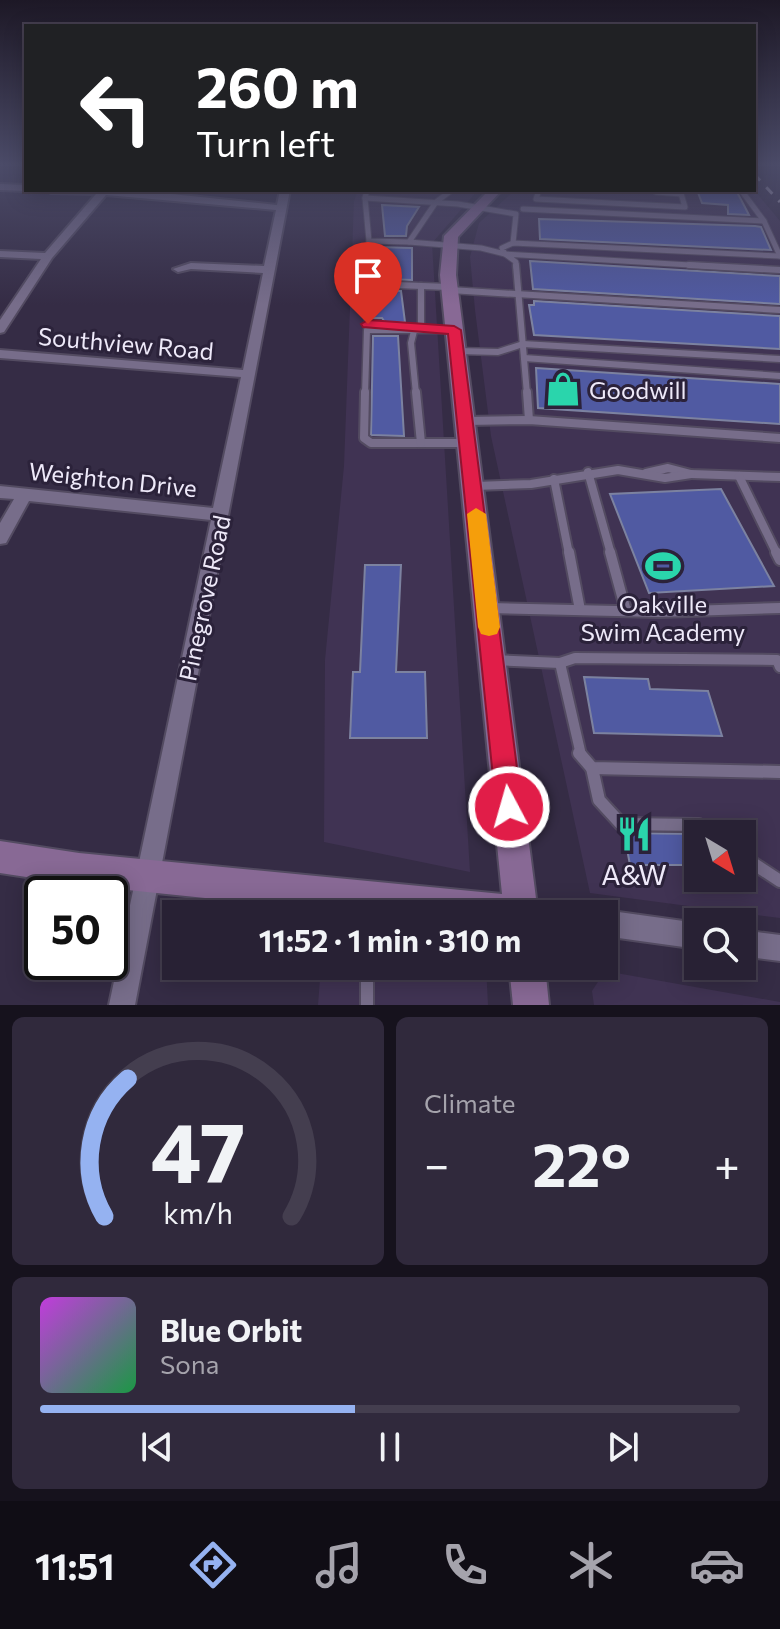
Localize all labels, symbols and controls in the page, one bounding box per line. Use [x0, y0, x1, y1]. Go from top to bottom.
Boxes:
text: 260 m [196, 51, 359, 120]
icon: left [64, 56, 168, 160]
text: Turn left [196, 120, 335, 164]
pin [334, 242, 402, 324]
icon: arrive [346, 254, 390, 298]
street label: Southview Road [37, 321, 215, 365]
shop icon: Goodwill [544, 370, 582, 408]
place label: Goodwill [589, 375, 687, 404]
street label: Weighton Drive [28, 456, 198, 502]
street label: Pinegrove Road [172, 512, 236, 684]
sports icon: Oakville Swim Academy [644, 547, 682, 585]
place label: Oakville Swim Academy [581, 589, 745, 646]
position arrow [467, 765, 551, 849]
restaurant icon: A&W [615, 815, 653, 853]
north arrow [684, 820, 756, 892]
map controls [684, 820, 756, 980]
place label: A&W [601, 857, 667, 891]
speed limit sign: 50 [24, 876, 128, 980]
button: search [684, 908, 756, 980]
text: 11:52 · 1 min · 310 m [259, 921, 521, 958]
text: Climate [424, 1087, 516, 1118]
text: 47 [150, 1098, 246, 1200]
text: 22° [532, 1126, 631, 1199]
text: − [424, 1136, 449, 1190]
text: + [714, 1136, 740, 1190]
text: km/h [163, 1195, 233, 1230]
text: Blue Orbit [160, 1311, 302, 1348]
text: Sona [160, 1348, 219, 1379]
icon: previous [135, 1425, 179, 1469]
icon: pause [368, 1425, 412, 1469]
icon: next [601, 1425, 645, 1469]
icon: directions [185, 1537, 241, 1593]
icon: music [311, 1537, 367, 1593]
icon: phone [437, 1537, 493, 1593]
icon: climate [563, 1537, 619, 1593]
icon: car [689, 1537, 745, 1593]
text: 11:51 [35, 1543, 114, 1587]

